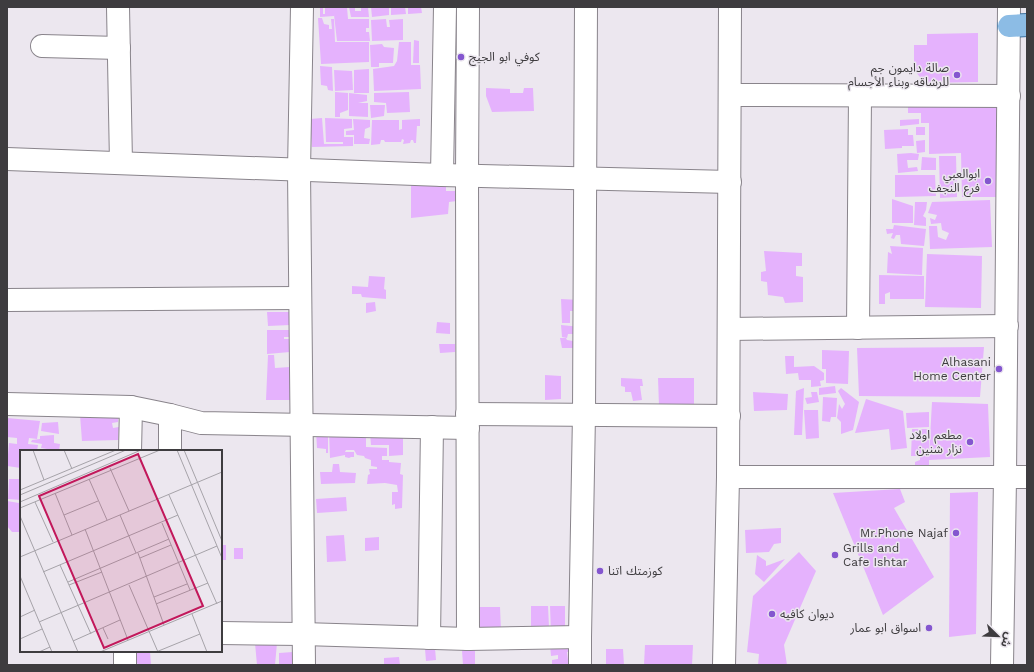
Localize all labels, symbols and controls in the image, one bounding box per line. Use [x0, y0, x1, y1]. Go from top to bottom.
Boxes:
place label: كوفي ابو الجيج [469, 50, 541, 67]
marker: كوفي ابو الجيج [456, 52, 466, 62]
place label: صالة دايمون جم للرشاقه وبناء الأجسام [848, 61, 949, 91]
marker: صالة دايمون جم للرشاقه وبناء الأجسام [952, 70, 962, 80]
place label: ابوالعبي فرع النجف [929, 167, 980, 197]
marker: ابوالعبي فرع النجف [983, 176, 993, 186]
place label: Alhasani Home Center [913, 355, 991, 383]
marker: Alhasani Home Center [994, 364, 1004, 374]
place label: مطعم اولاد نزار شنين [909, 428, 962, 456]
marker: مطعم اولاد نزار شنين [965, 437, 975, 447]
inset map [20, 450, 222, 652]
place label: Mr.Phone Najaf [860, 526, 948, 540]
marker: Mr.Phone Najaf [951, 528, 961, 538]
place label: Grills and Cafe Ishtar [843, 541, 907, 569]
marker: Grills and Cafe Ishtar [830, 550, 840, 560]
place label: كوزمتك اتنا [608, 564, 664, 578]
marker: كوزمتك اتنا [595, 566, 605, 576]
place label: ديوان كافيه [780, 607, 835, 621]
marker: ديوان كافيه [767, 609, 777, 619]
north arrow [978, 616, 1018, 656]
place label: اسواق ابو عمار [849, 621, 921, 635]
marker: اسواق ابو عمار [924, 623, 934, 633]
text: ش [998, 630, 1016, 649]

